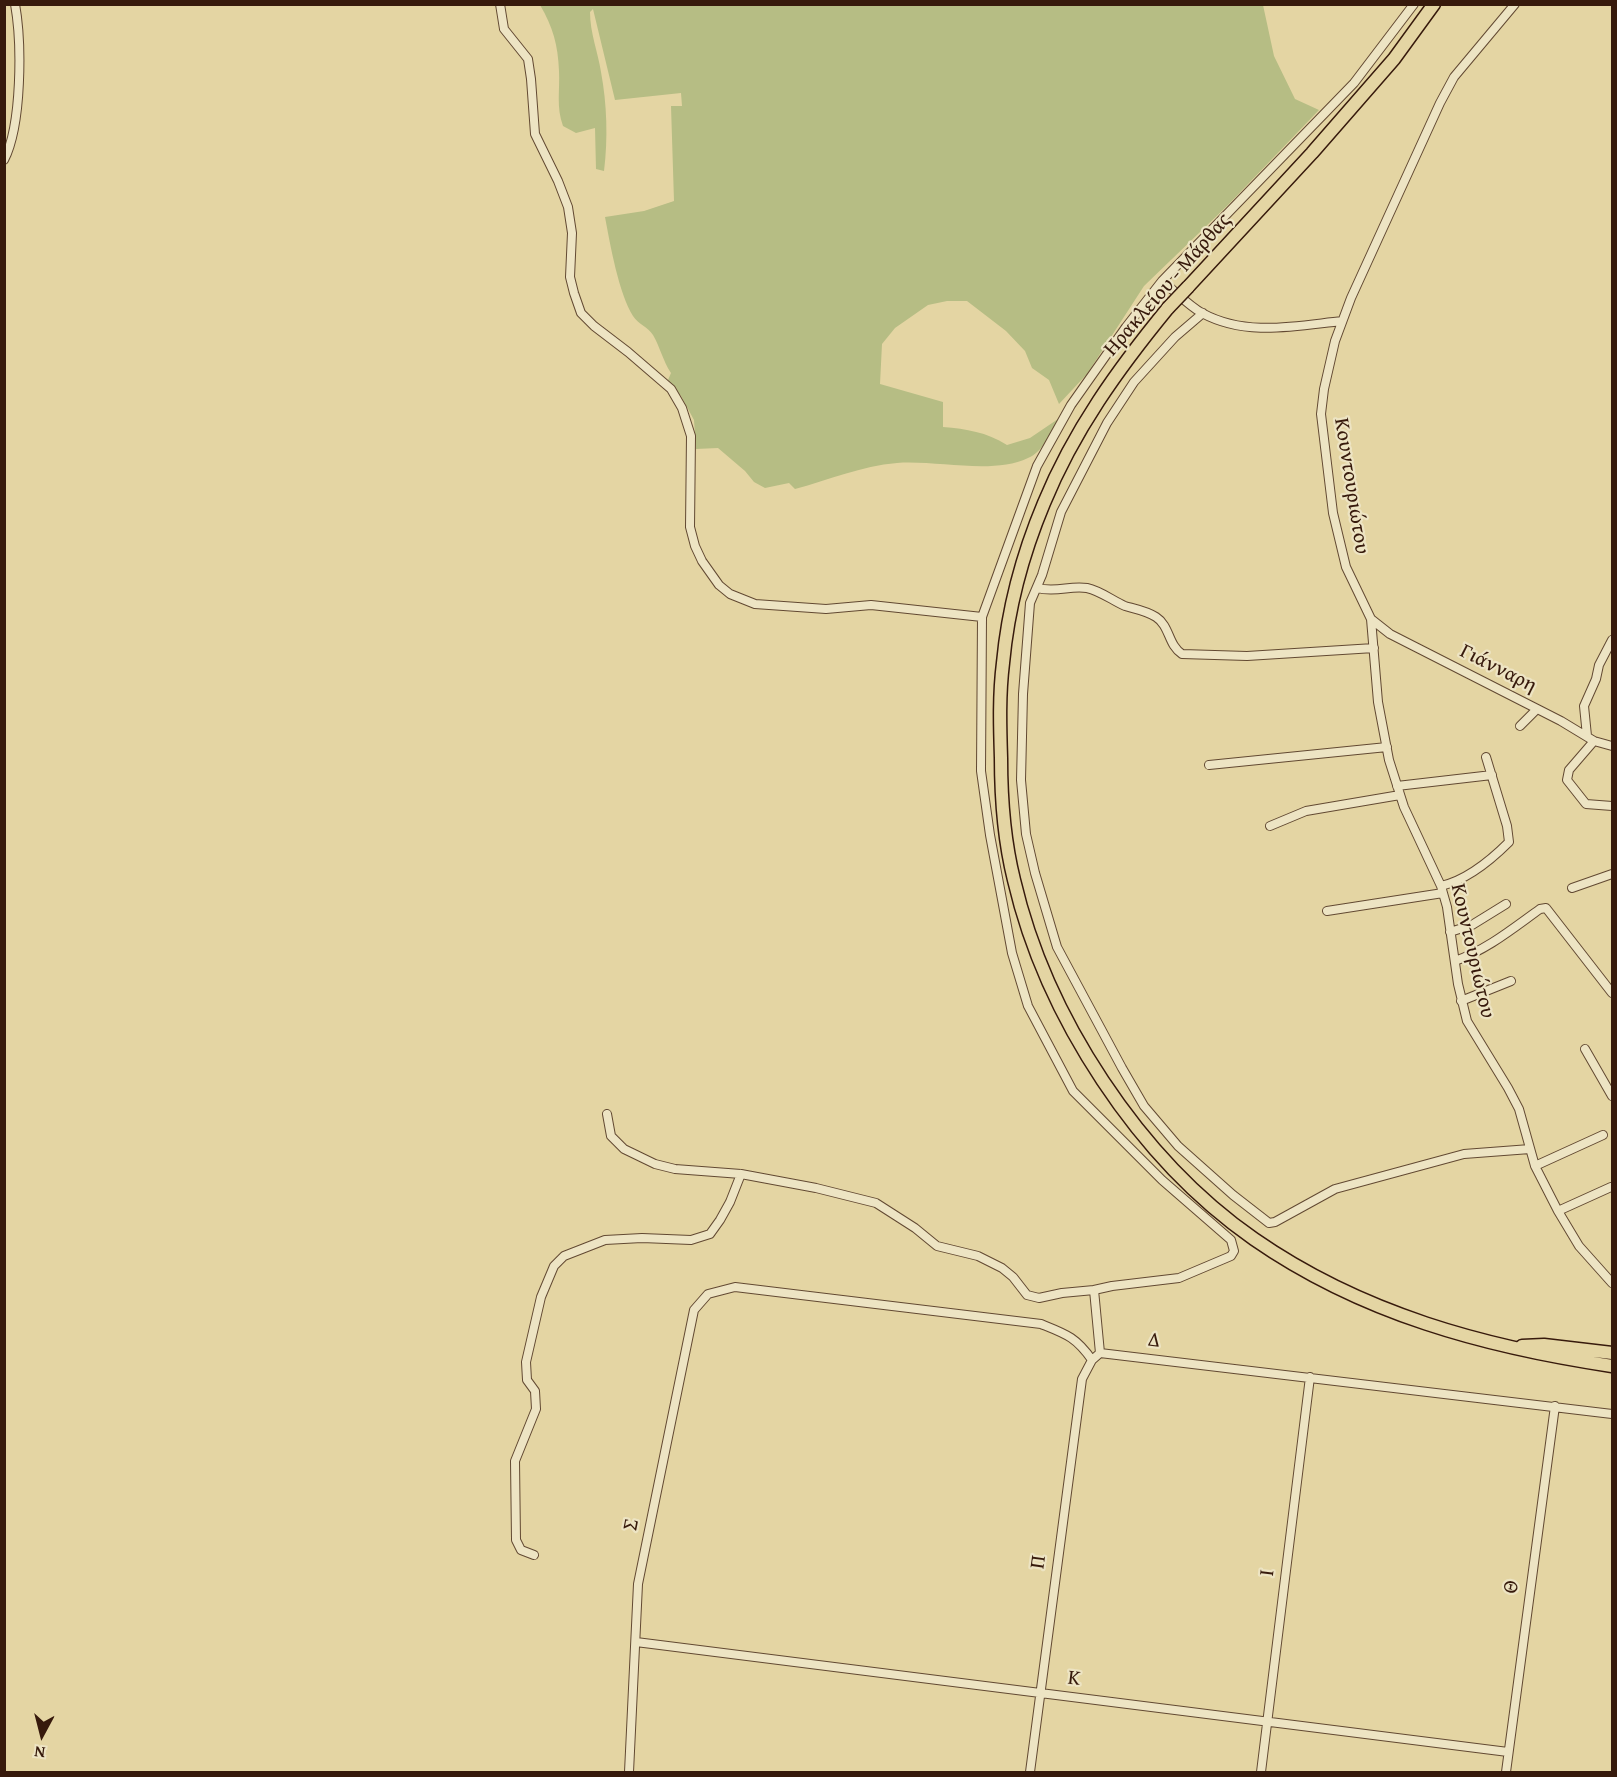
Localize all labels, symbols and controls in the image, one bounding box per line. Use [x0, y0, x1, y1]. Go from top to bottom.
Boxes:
street label: Ηρακλείου - Μάρθας [1099, 208, 1237, 362]
street label: Κουντουριώτου [1328, 416, 1374, 556]
street label: Γιάνναρη [1455, 639, 1541, 699]
street label: Κουντουριώτου [1444, 881, 1500, 1021]
street label: Δ [1146, 1328, 1162, 1354]
street label: Σ [619, 1517, 645, 1533]
street label: Π [1026, 1554, 1052, 1570]
street label: Ι [1255, 1568, 1281, 1578]
street label: Θ [1499, 1579, 1525, 1595]
street label: Κ [1066, 1666, 1082, 1692]
north arrow [12, 1705, 72, 1765]
text: N [33, 1740, 47, 1765]

